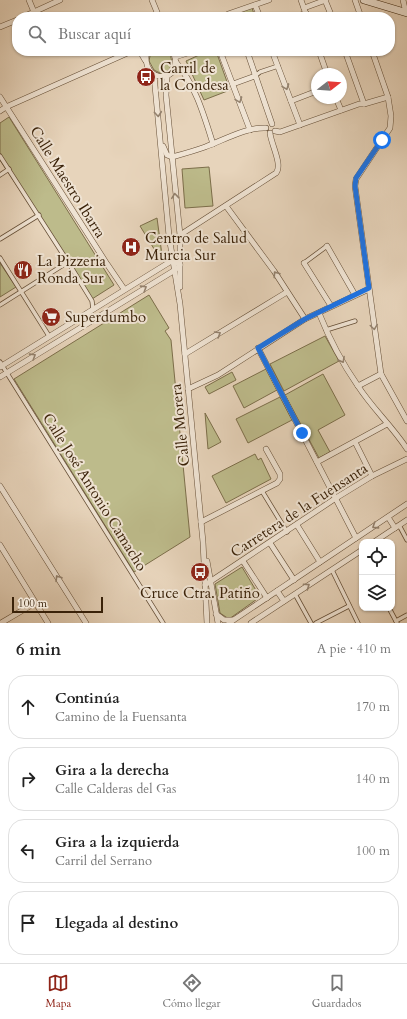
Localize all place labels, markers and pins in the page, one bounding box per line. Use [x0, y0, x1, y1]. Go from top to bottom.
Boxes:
place label: Carril de la Condesa [160, 58, 229, 95]
bus stop icon: Carril de la Condesa [135, 66, 157, 88]
place label: Centro de Salud Murcia Sur [145, 228, 247, 265]
hospital icon: Centro de Salud Murcia Sur [120, 236, 142, 258]
place label: La Pizzeria Ronda Sur [37, 251, 107, 288]
restaurant icon: La Pizzeria Ronda Sur [12, 259, 34, 281]
supermarket icon: Superdumbo [40, 306, 62, 328]
place label: Superdumbo [65, 307, 146, 327]
bus stop icon: Cruce Ctra. Patiño [189, 561, 211, 583]
place label: Cruce Ctra. Patiño [140, 583, 260, 603]

